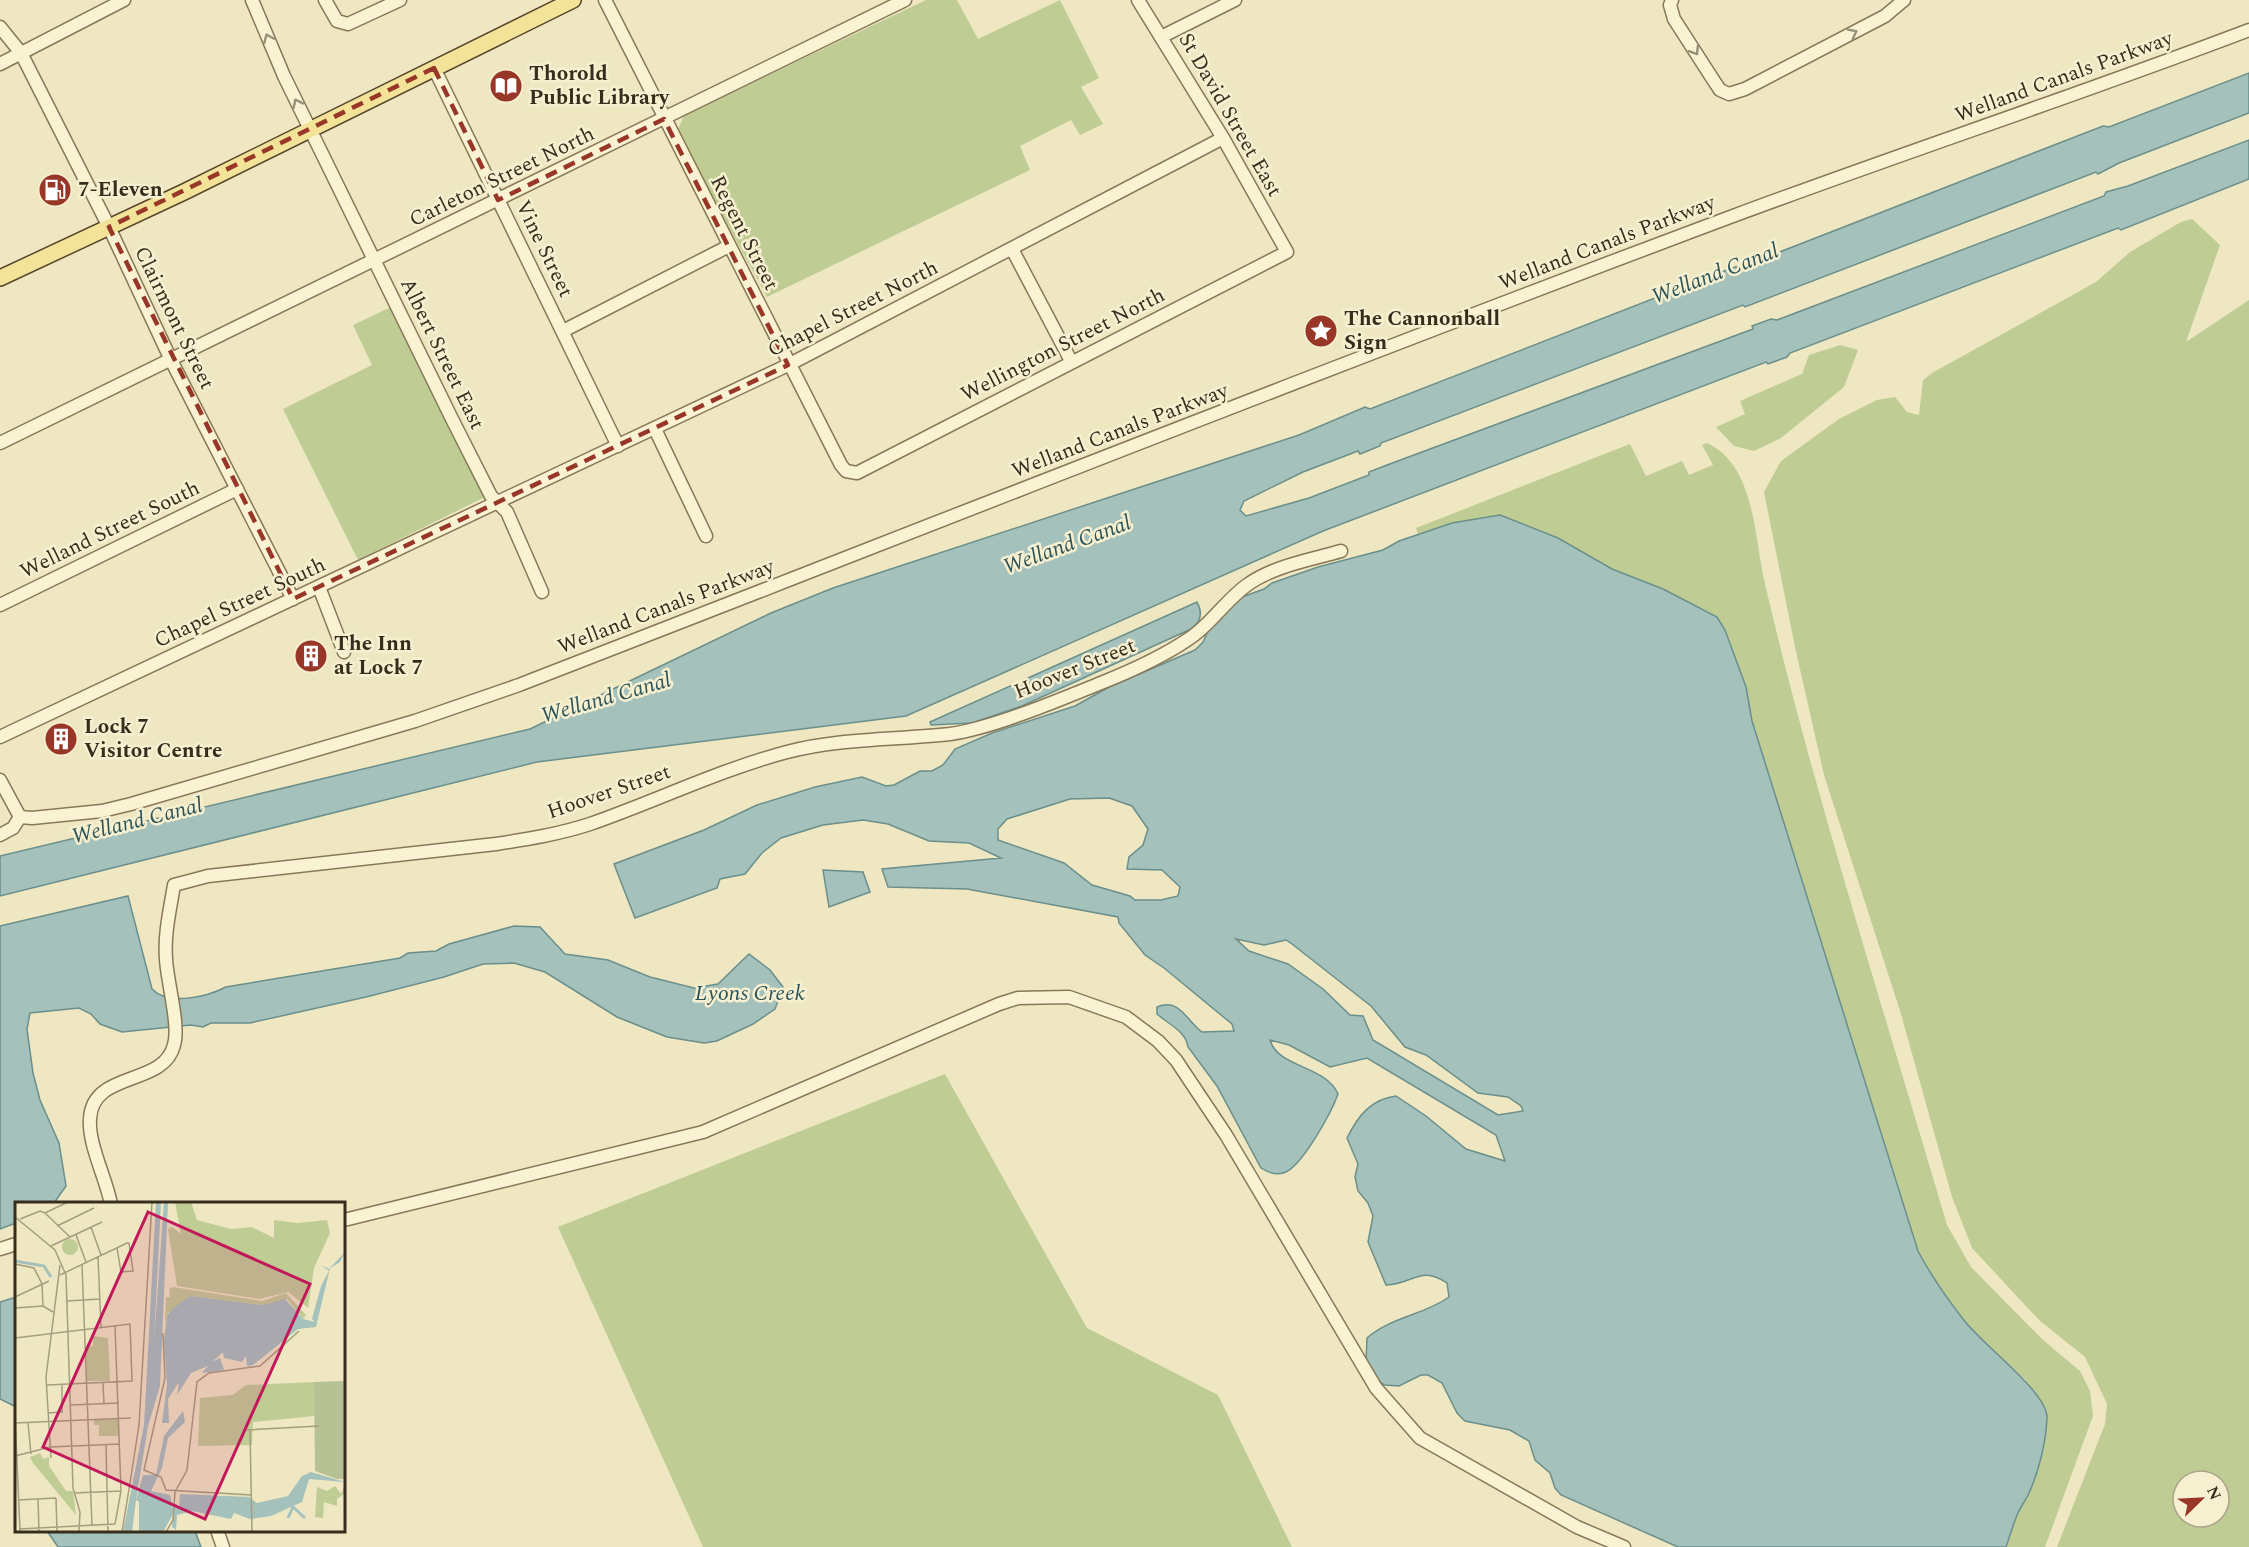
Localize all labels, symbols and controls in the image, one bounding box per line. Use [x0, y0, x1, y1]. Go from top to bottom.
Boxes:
street label: Welland Canals Parkway [1951, 22, 2178, 131]
street label: St David Street East [1170, 27, 1290, 203]
one-way arrow [1847, 29, 1858, 40]
one-way arrow [263, 33, 275, 44]
one-way arrow [1687, 45, 1699, 55]
place label: Thorold Public Library [529, 58, 670, 114]
library icon: Thorold Public Library [488, 68, 524, 104]
one-way arrow [293, 99, 305, 110]
street label: Carleton Street North [404, 118, 600, 236]
street label: Regent Street [701, 170, 787, 296]
fuel station icon: 7-Eleven [37, 172, 73, 208]
place label: 7-Eleven [78, 174, 163, 206]
street label: Welland Canals Parkway [1495, 190, 1719, 296]
street label: Vine Street [507, 195, 581, 303]
water label: Welland Canal [1648, 238, 1782, 310]
street label: Clairmont Street [125, 241, 223, 395]
street label: Chapel Street North [762, 252, 944, 366]
street label: Albert Street East [391, 273, 493, 435]
street label: Wellington Street North [955, 280, 1171, 410]
place label: The Cannonball Sign [1344, 303, 1500, 359]
place icon: The Cannonball Sign [1303, 313, 1339, 349]
street label: Welland Canals Parkway [1007, 375, 1234, 487]
street label: Welland Street South [15, 472, 205, 588]
water label: Welland Canal [998, 506, 1136, 583]
street label: Chapel Street South [149, 549, 331, 657]
street label: Welland Canals Parkway [553, 551, 780, 663]
place label: The Inn at Lock 7 [334, 628, 423, 684]
street label: Hoover Street [1009, 630, 1141, 708]
building icon: The Inn at Lock 7 [293, 638, 329, 674]
water label: Welland Canal [537, 664, 675, 732]
place label: Lock 7 Visitor Centre [84, 711, 222, 767]
building icon: Lock 7 Visitor Centre [43, 721, 79, 757]
street label: Hoover Street [543, 756, 675, 828]
water label: Welland Canal [68, 789, 206, 853]
water label: Lyons Creek [695, 977, 805, 1010]
inset map [15, 1202, 345, 1532]
north arrow [2171, 1469, 2231, 1529]
text: N [2200, 1482, 2227, 1504]

